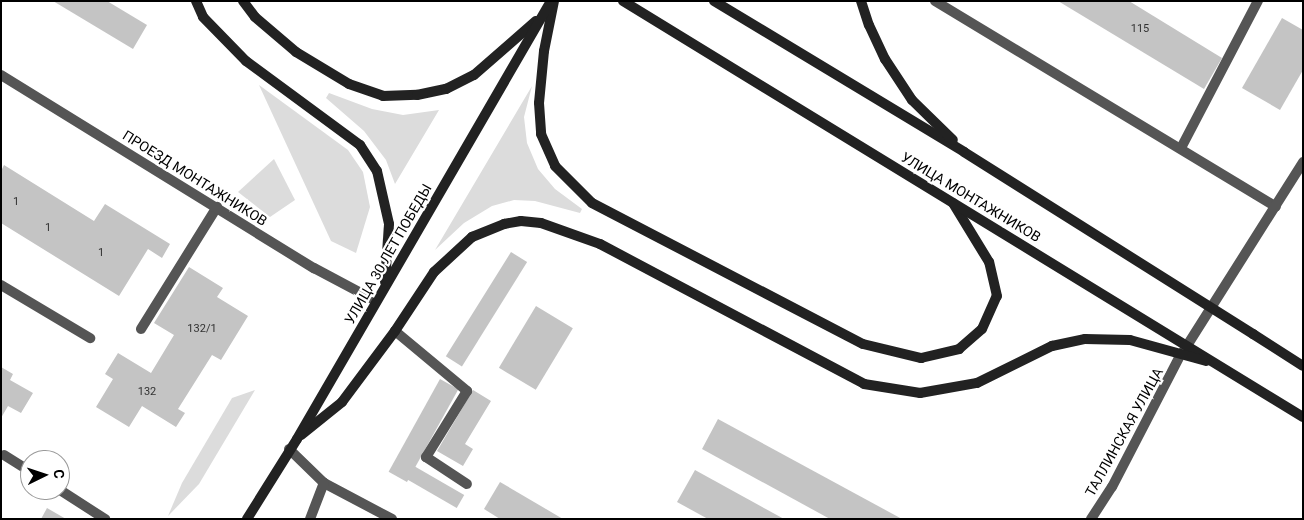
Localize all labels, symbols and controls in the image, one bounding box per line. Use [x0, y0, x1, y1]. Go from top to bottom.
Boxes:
house number: 115 [1131, 22, 1149, 36]
street label: ПРОЕЗД МОНТАЖНИКОВ [120, 127, 270, 229]
street label: УЛИЦА МОНТАЖНИКОВ [898, 149, 1044, 245]
street label: УЛИЦА 30 ЛЕТ ПОБЕДЫ [341, 181, 435, 327]
house number: 1 [13, 195, 19, 209]
house number: 1 [45, 221, 51, 235]
house number: 1 [98, 246, 104, 260]
house number: 132/1 [187, 322, 217, 336]
street label: ТАЛЛИНСКАЯ УЛИЦА [1082, 365, 1166, 499]
house number: 132 [138, 385, 156, 399]
north arrow [20, 450, 70, 500]
text: С [51, 469, 67, 479]

